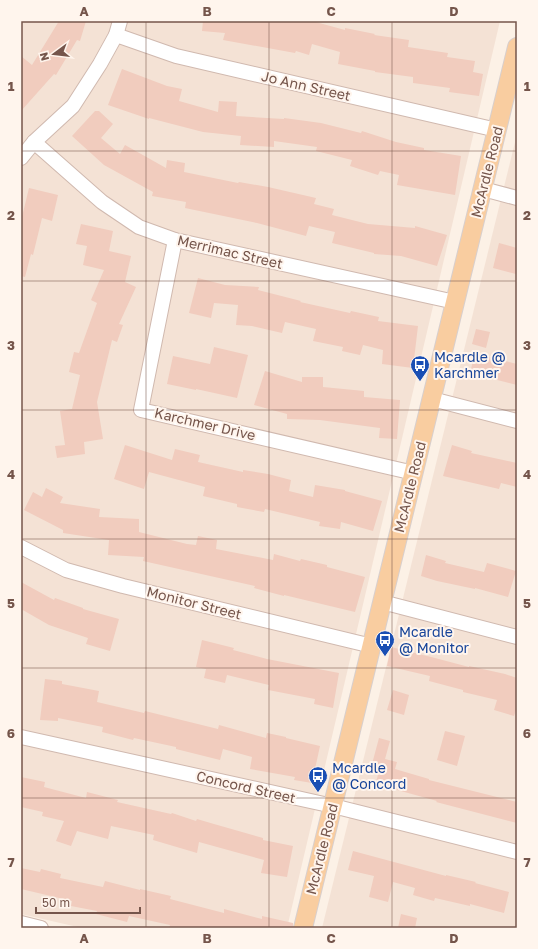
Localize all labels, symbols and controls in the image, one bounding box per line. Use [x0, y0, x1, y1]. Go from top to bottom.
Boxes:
text: A [79, 3, 89, 19]
text: B [202, 3, 212, 19]
text: C [326, 3, 336, 19]
text: D [449, 3, 459, 19]
north arrow [34, 34, 74, 74]
text: N [36, 51, 51, 62]
street label: Jo Ann Street [260, 67, 352, 104]
text: 1 [8, 78, 15, 94]
text: 1 [524, 78, 531, 94]
street label: McArdle Road [467, 125, 506, 219]
text: 2 [7, 207, 15, 223]
text: 2 [523, 207, 531, 223]
street label: Merrimac Street [176, 231, 284, 272]
text: 3 [7, 337, 15, 353]
text: 3 [523, 337, 531, 353]
place label: Mcardle @ Karchmer [434, 348, 506, 381]
bus stop icon: Mcardle @ Karchmer [409, 354, 431, 382]
street label: Karchmer Drive [153, 404, 257, 443]
street label: McArdle Road [390, 440, 429, 534]
text: 4 [7, 466, 15, 482]
text: 4 [523, 466, 531, 482]
street label: Monitor Street [145, 583, 243, 623]
text: 5 [7, 595, 15, 611]
text: 5 [523, 595, 531, 611]
place label: Mcardle @ Monitor [399, 623, 470, 656]
bus stop icon: Mcardle @ Monitor [374, 629, 396, 657]
text: 6 [7, 725, 15, 741]
text: 6 [523, 725, 531, 741]
place label: Mcardle @ Concord [332, 759, 406, 792]
bus stop icon: Mcardle @ Concord [307, 765, 329, 793]
street label: Concord Street [195, 767, 297, 806]
street label: McArdle Road [302, 802, 341, 896]
text: 7 [7, 854, 15, 870]
text: 7 [523, 854, 531, 870]
scale bar [36, 889, 140, 915]
text: 50 m [42, 895, 70, 910]
text: A [79, 930, 89, 946]
text: B [202, 930, 212, 946]
text: C [326, 930, 336, 946]
text: D [449, 930, 459, 946]

